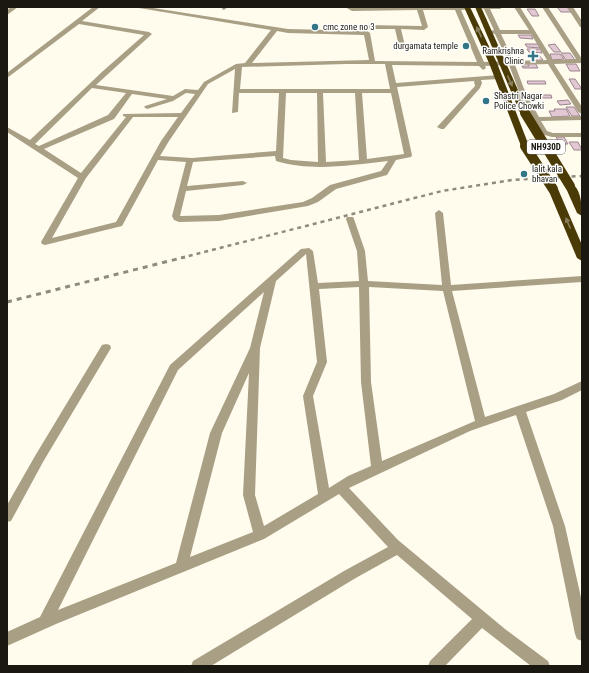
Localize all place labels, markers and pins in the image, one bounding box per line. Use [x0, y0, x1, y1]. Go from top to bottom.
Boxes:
marker: cmc zone no 3 [310, 22, 320, 32]
place label: cmc zone no 3 [323, 22, 375, 32]
place label: durgamata temple [393, 41, 458, 51]
marker: durgamata temple [461, 41, 471, 51]
place label: Ramkrishna Clinic [482, 46, 524, 66]
marker: Ramkrishna Clinic [527, 50, 539, 62]
place label: Shastri Nagar Police Chowki [494, 91, 544, 111]
marker: Shastri Nagar Police Chowki [481, 96, 491, 106]
place label: lalit kala bhavan [532, 164, 562, 184]
marker: lalit kala bhavan [519, 169, 529, 179]

